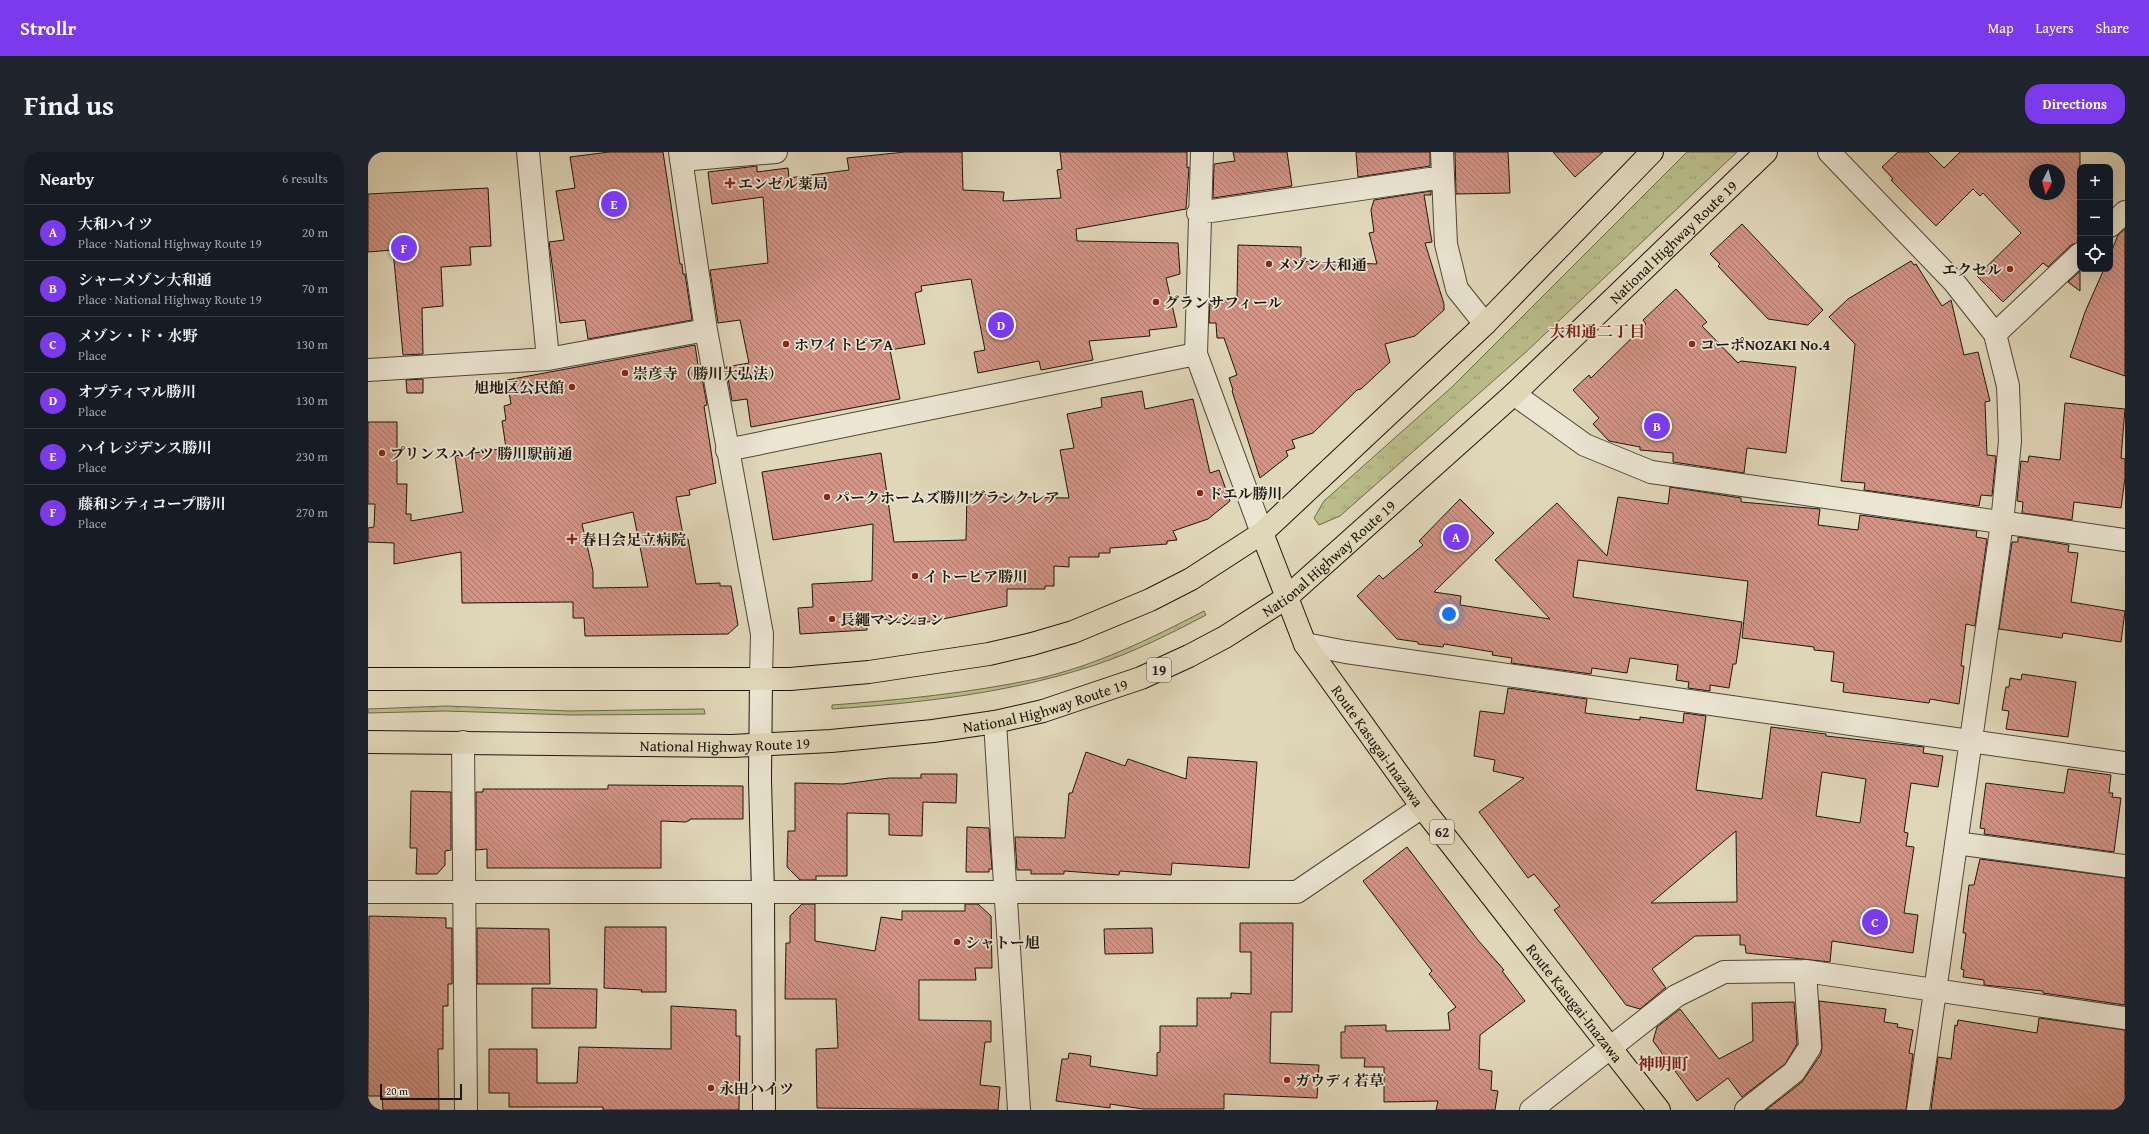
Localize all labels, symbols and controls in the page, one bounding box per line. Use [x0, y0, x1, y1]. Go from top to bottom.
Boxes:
text: Strollr [20, 14, 76, 42]
text: Map [1988, 18, 2014, 38]
text: Layers [2036, 18, 2074, 38]
text: Share [2096, 18, 2129, 38]
text: Find us [24, 84, 114, 125]
button: Directions [2025, 84, 2125, 124]
north arrow [2029, 164, 2065, 200]
map controls [2077, 164, 2113, 272]
button: + [2077, 164, 2113, 200]
text: Nearby [40, 166, 94, 191]
text: 6 results [282, 169, 328, 188]
place label: エンゼル薬局 [738, 173, 828, 194]
street label: National Highway Route 19 [1604, 175, 1741, 308]
marker: エンゼル薬局 [725, 178, 735, 188]
pin: E [601, 189, 627, 219]
button: − [2077, 200, 2113, 236]
text: 大和ハイツ [78, 213, 153, 234]
text: A [49, 223, 57, 242]
text: 20 m [302, 223, 328, 242]
pin: F [391, 233, 417, 263]
text: Place · National Highway Route 19 [78, 234, 262, 253]
button: locate [2077, 236, 2113, 272]
place label: メゾン大和通 [1277, 254, 1367, 275]
marker: メゾン大和通 [1264, 259, 1274, 269]
place label: エクセル [1942, 259, 2002, 280]
marker: エクセル [2005, 264, 2015, 274]
text: シャーメゾン大和通 [78, 269, 212, 290]
text: B [49, 279, 57, 298]
text: 70 m [302, 279, 328, 298]
text: Place · National Highway Route 19 [78, 290, 262, 309]
place label: グランサフィール [1164, 292, 1283, 313]
marker: グランサフィール [1151, 297, 1161, 307]
pin: D [988, 310, 1014, 340]
district label: 大和通二丁目 [1549, 319, 1645, 343]
text: メゾン・ド・水野 [78, 325, 198, 346]
place label: ホワイトピアA [794, 334, 894, 355]
place label: コーポNOZAKI No.4 [1700, 334, 1830, 355]
text: C [49, 335, 57, 354]
text: 130 m [296, 335, 328, 354]
marker: ホワイトピアA [781, 339, 791, 349]
marker: コーポNOZAKI No.4 [1687, 339, 1697, 349]
text: Place [78, 346, 107, 365]
place label: 崇彦寺（勝川大弘法） [633, 363, 783, 384]
marker: 崇彦寺（勝川大弘法） [620, 368, 630, 378]
place label: 旭地区公民館 [474, 377, 564, 398]
text: オプティマル勝川 [78, 381, 196, 402]
marker: 旭地区公民館 [567, 382, 577, 392]
text: D [49, 391, 57, 410]
text: 130 m [296, 391, 328, 410]
text: Place [78, 402, 107, 421]
pin: B [1644, 411, 1670, 441]
text: ハイレジデンス勝川 [78, 437, 212, 458]
place label: プリンスハイツ 勝川駅前通 [390, 443, 572, 464]
text: E [50, 447, 56, 466]
text: 230 m [296, 447, 328, 466]
marker: プリンスハイツ 勝川駅前通 [377, 448, 387, 458]
text: Place [78, 458, 107, 477]
place label: ドエル勝川 [1208, 483, 1282, 504]
place label: パークホームズ勝川グランクレア [835, 487, 1060, 508]
marker: ドエル勝川 [1195, 488, 1205, 498]
marker: パークホームズ勝川グランクレア [822, 492, 832, 502]
text: 藤和シティコープ勝川 [78, 493, 226, 514]
street label: National Highway Route 19 [1258, 495, 1400, 621]
text: F [50, 503, 56, 522]
text: 270 m [296, 503, 328, 522]
text: Place [78, 514, 107, 533]
pin: A [1443, 522, 1469, 552]
place label: 春日会足立病院 [581, 529, 686, 550]
marker: 春日会足立病院 [566, 533, 578, 545]
place label: イトーピア勝川 [923, 566, 1028, 587]
marker: イトーピア勝川 [910, 571, 920, 581]
your location [1439, 604, 1459, 624]
place label: 長繩マンション [840, 609, 944, 630]
marker: 長繩マンション [827, 614, 837, 624]
road number: 19 [1147, 658, 1171, 682]
street label: National Highway Route 19 [961, 673, 1130, 737]
street label: Route Kasugai-Inazawa [1327, 680, 1429, 811]
street label: National Highway Route 19 [640, 732, 810, 757]
road number: 62 [1430, 820, 1454, 844]
pin: C [1862, 907, 1888, 937]
place label: シャトー旭 [965, 932, 1040, 953]
marker: シャトー旭 [952, 937, 962, 947]
street label: Route Kasugai-Inazawa [1522, 939, 1628, 1066]
district label: 神明町 [1638, 1051, 1689, 1076]
place label: ガウディ若草 [1295, 1070, 1384, 1091]
marker: ガウディ若草 [1282, 1075, 1292, 1085]
place label: 永田ハイツ [719, 1078, 794, 1099]
scale bar [380, 1082, 462, 1101]
text: 20 m [386, 1083, 408, 1099]
marker: 永田ハイツ [706, 1083, 716, 1093]

